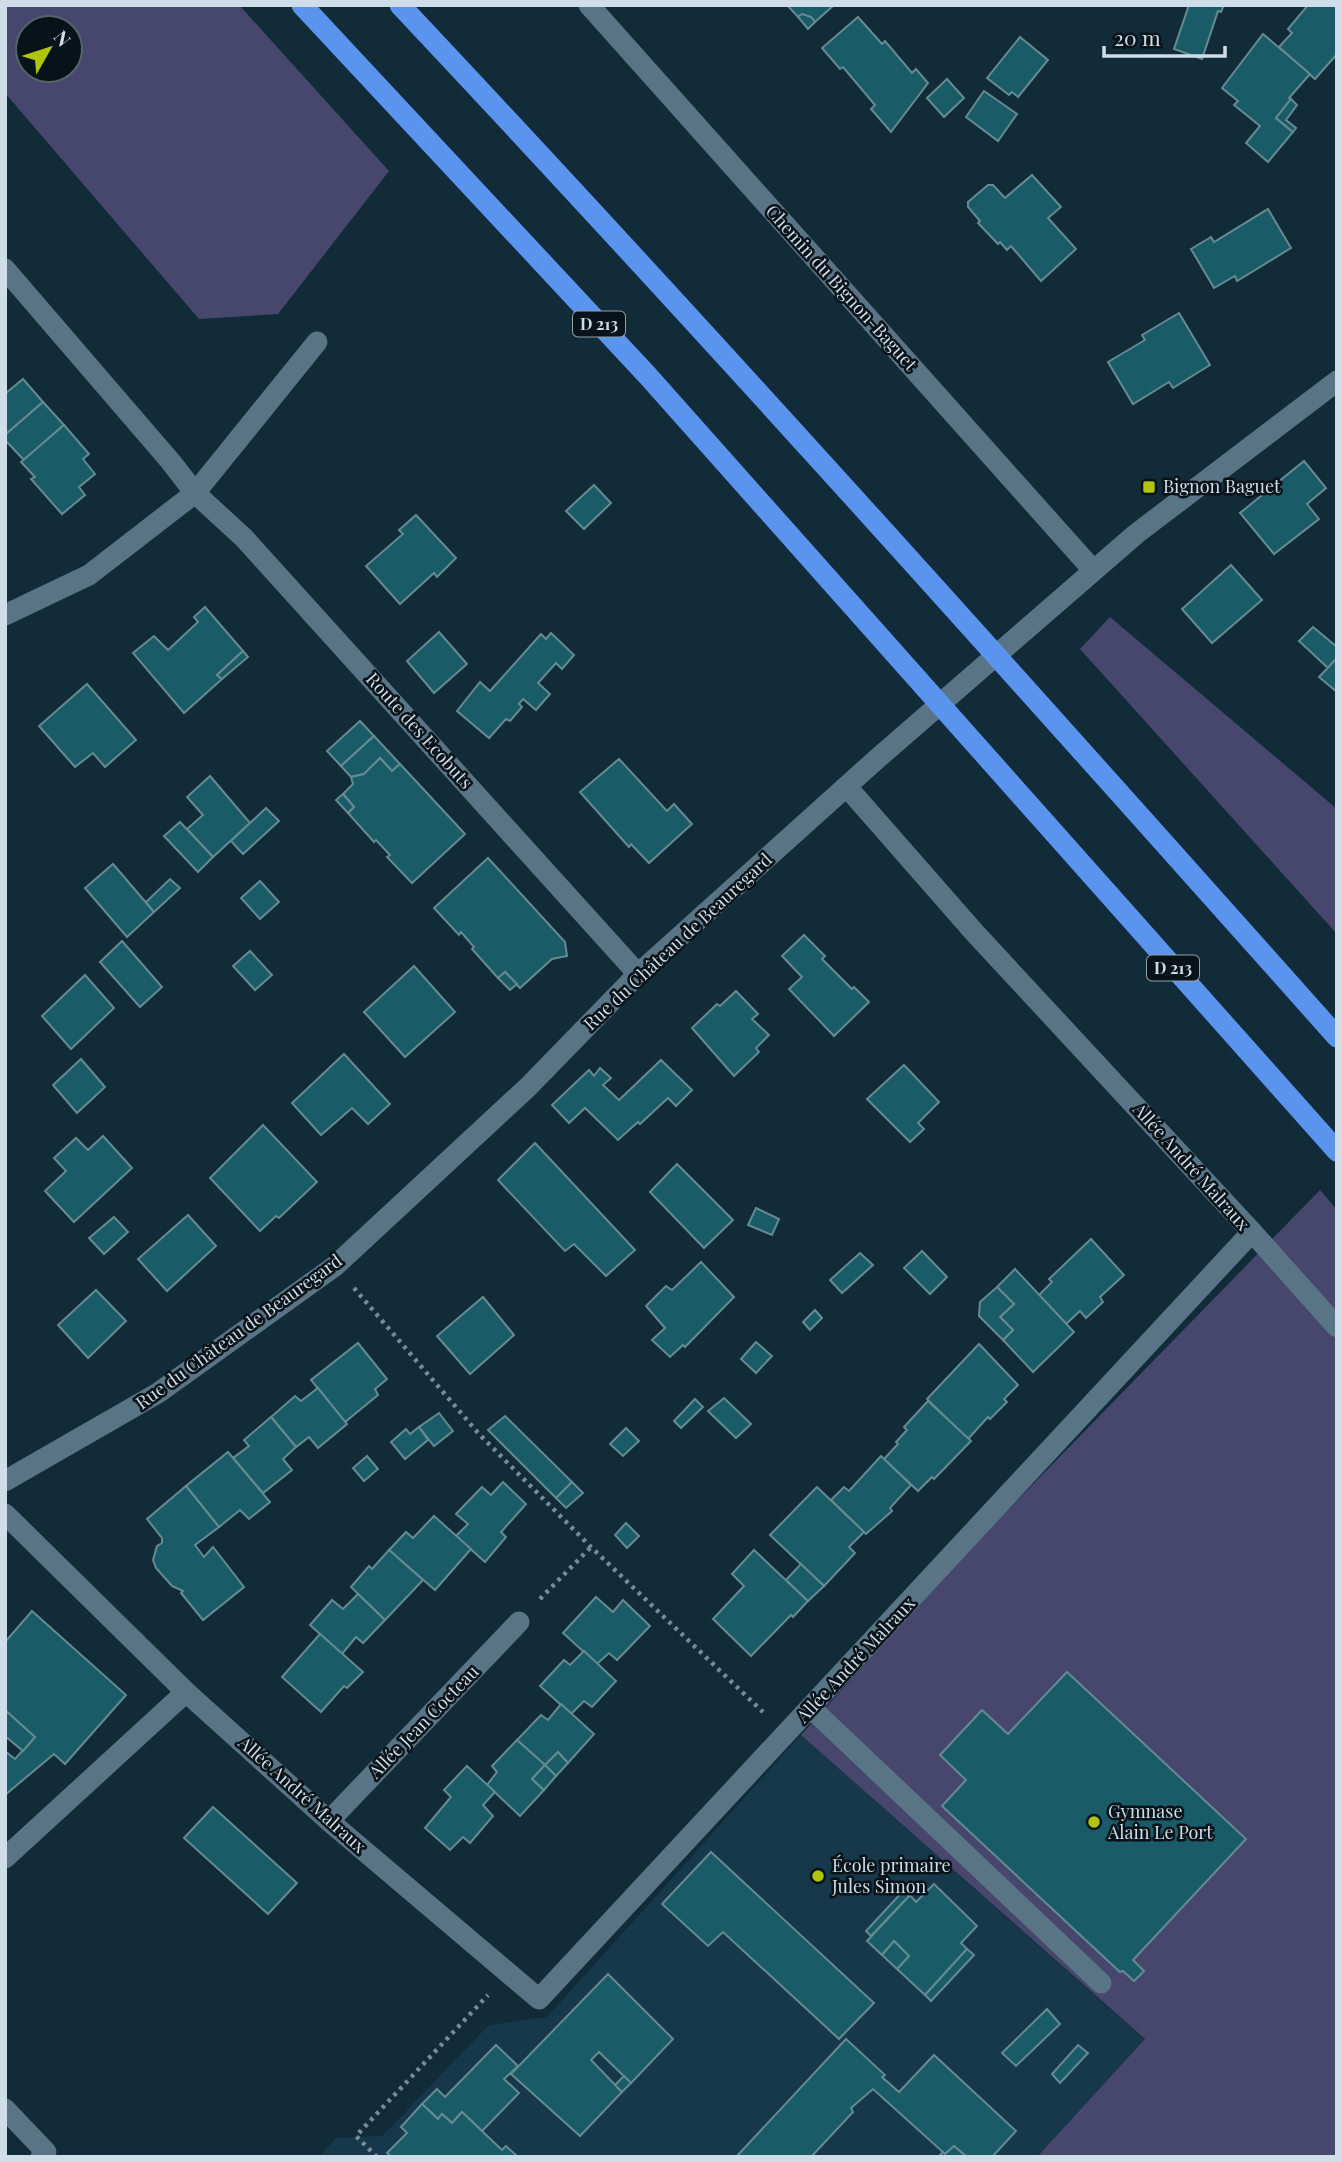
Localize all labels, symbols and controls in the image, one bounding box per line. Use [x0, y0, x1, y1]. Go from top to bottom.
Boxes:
north arrow [14, 14, 84, 84]
scale bar [1104, 14, 1225, 58]
text: 20 m [1114, 23, 1161, 51]
text: N [49, 24, 78, 51]
street label: Chemin du Bignon-Baguet [761, 199, 923, 376]
road number: D 213 [573, 312, 625, 336]
place label: Bignon Baguet [1163, 474, 1281, 498]
marker: Bignon Baguet [1141, 479, 1157, 495]
street label: Route des Ecobuts [361, 667, 478, 794]
street label: Rue du Château de Beauregard [578, 847, 777, 1035]
road number: D 213 [1147, 956, 1199, 980]
street label: Allée André Malraux [1127, 1097, 1256, 1236]
street label: Rue du Château de Beauregard [130, 1248, 347, 1414]
street label: Allée André Malraux [790, 1591, 920, 1728]
street label: Allée Jean Cocteau [362, 1659, 484, 1784]
street label: Allée André Malraux [233, 1730, 372, 1858]
place label: Gymnase Alain Le Port [1107, 1799, 1213, 1844]
marker: Gymnase Alain Le Port [1086, 1814, 1102, 1830]
place label: École primaire Jules Simon [831, 1853, 951, 1898]
marker: École primaire Jules Simon [810, 1868, 826, 1884]

